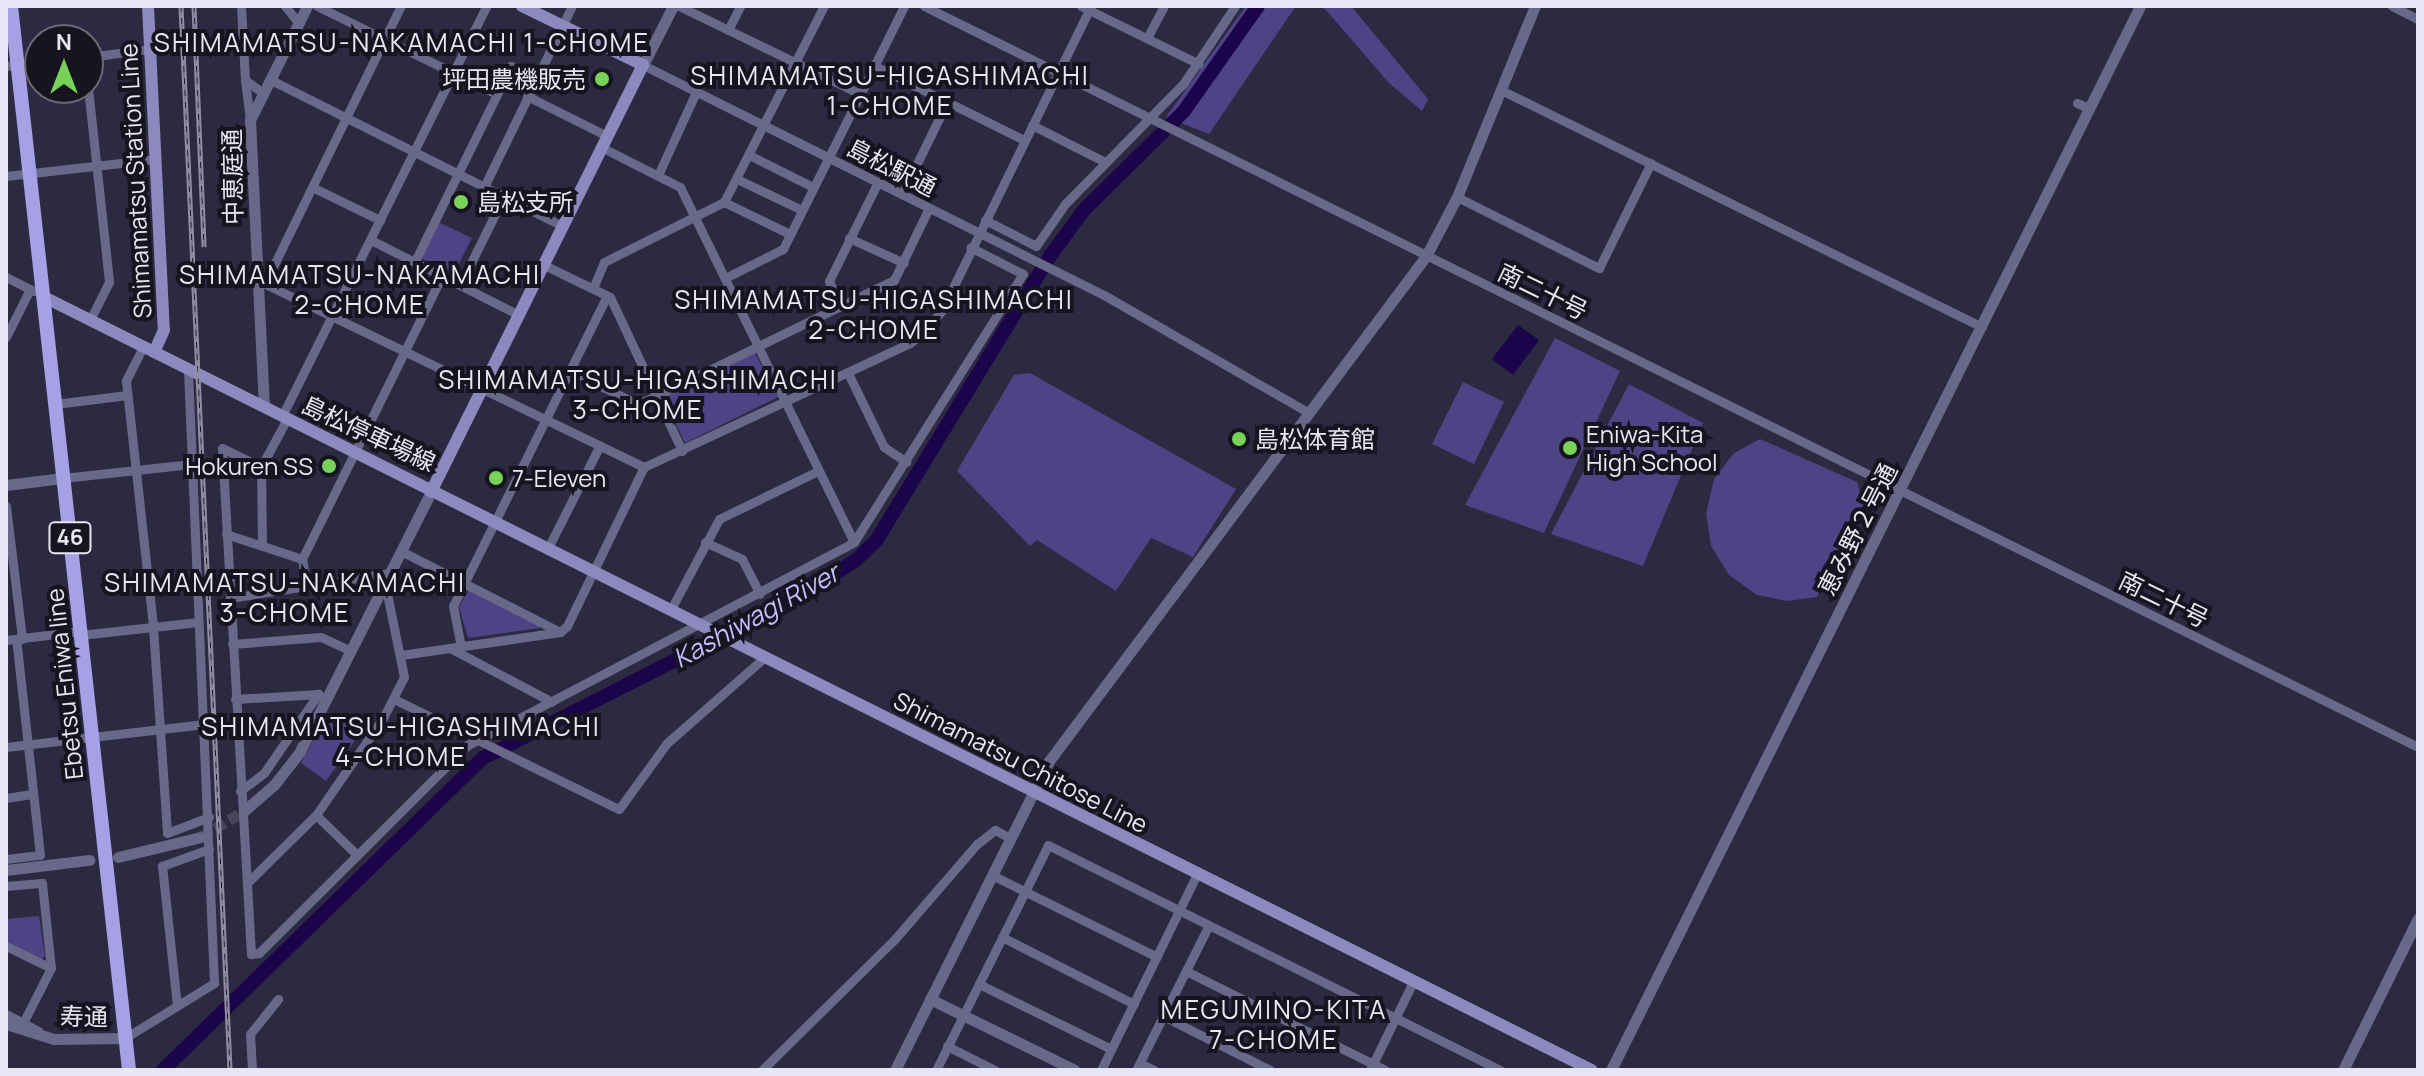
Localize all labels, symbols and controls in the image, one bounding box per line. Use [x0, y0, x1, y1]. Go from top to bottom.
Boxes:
north arrow [24, 24, 104, 104]
text: N [56, 27, 72, 57]
district label: SHIMAMATSU-NAKAMACHI 1-CHOME [154, 27, 650, 59]
street label: Shimamatsu Station Line [113, 43, 157, 319]
district label: SHIMAMATSU-HIGASHIMACHI 1-CHOME [690, 60, 1090, 122]
place label: 坪田農機販売 [442, 65, 586, 93]
marker: 坪田農機販売 [593, 70, 611, 88]
street label: 中恵庭通 [217, 129, 247, 225]
street label: 島松駅通 [843, 132, 941, 202]
place label: 島松支所 [477, 188, 573, 216]
marker: 島松支所 [452, 193, 470, 211]
street label: 南二十号 [1494, 257, 1592, 325]
district label: SHIMAMATSU-NAKAMACHI 2-CHOME [179, 259, 541, 320]
district label: SHIMAMATSU-HIGASHIMACHI 2-CHOME [674, 284, 1074, 346]
district label: SHIMAMATSU-HIGASHIMACHI 3-CHOME [438, 364, 838, 426]
street label: 島松停車場線 [298, 390, 440, 476]
place label: Eniwa-Kita High School [1586, 420, 1718, 476]
place label: 島松体育館 [1255, 425, 1375, 453]
marker: 島松体育館 [1230, 430, 1248, 448]
marker: Eniwa-Kita High School [1561, 439, 1579, 457]
place label: Hokuren SS [185, 452, 313, 480]
marker: Hokuren SS [320, 457, 338, 475]
street label: 恵み野２号通 [1811, 458, 1903, 600]
place label: 7-Eleven [512, 464, 606, 492]
marker: 7-Eleven [487, 469, 505, 487]
road number: 46 [48, 520, 92, 556]
water label: Kashiwagi River [668, 558, 844, 674]
street label: 南二十号 [2115, 565, 2213, 633]
district label: SHIMAMATSU-NAKAMACHI 3-CHOME [104, 567, 466, 628]
street label: Ebetsu Eniwa line [40, 587, 88, 781]
street label: Shimamatsu Chitose Line [889, 685, 1153, 839]
district label: SHIMAMATSU-HIGASHIMACHI 4-CHOME [201, 711, 601, 772]
district label: MEGUMINO-KITA 7-CHOME [1161, 994, 1387, 1056]
street label: 寿通 [60, 1001, 108, 1031]

